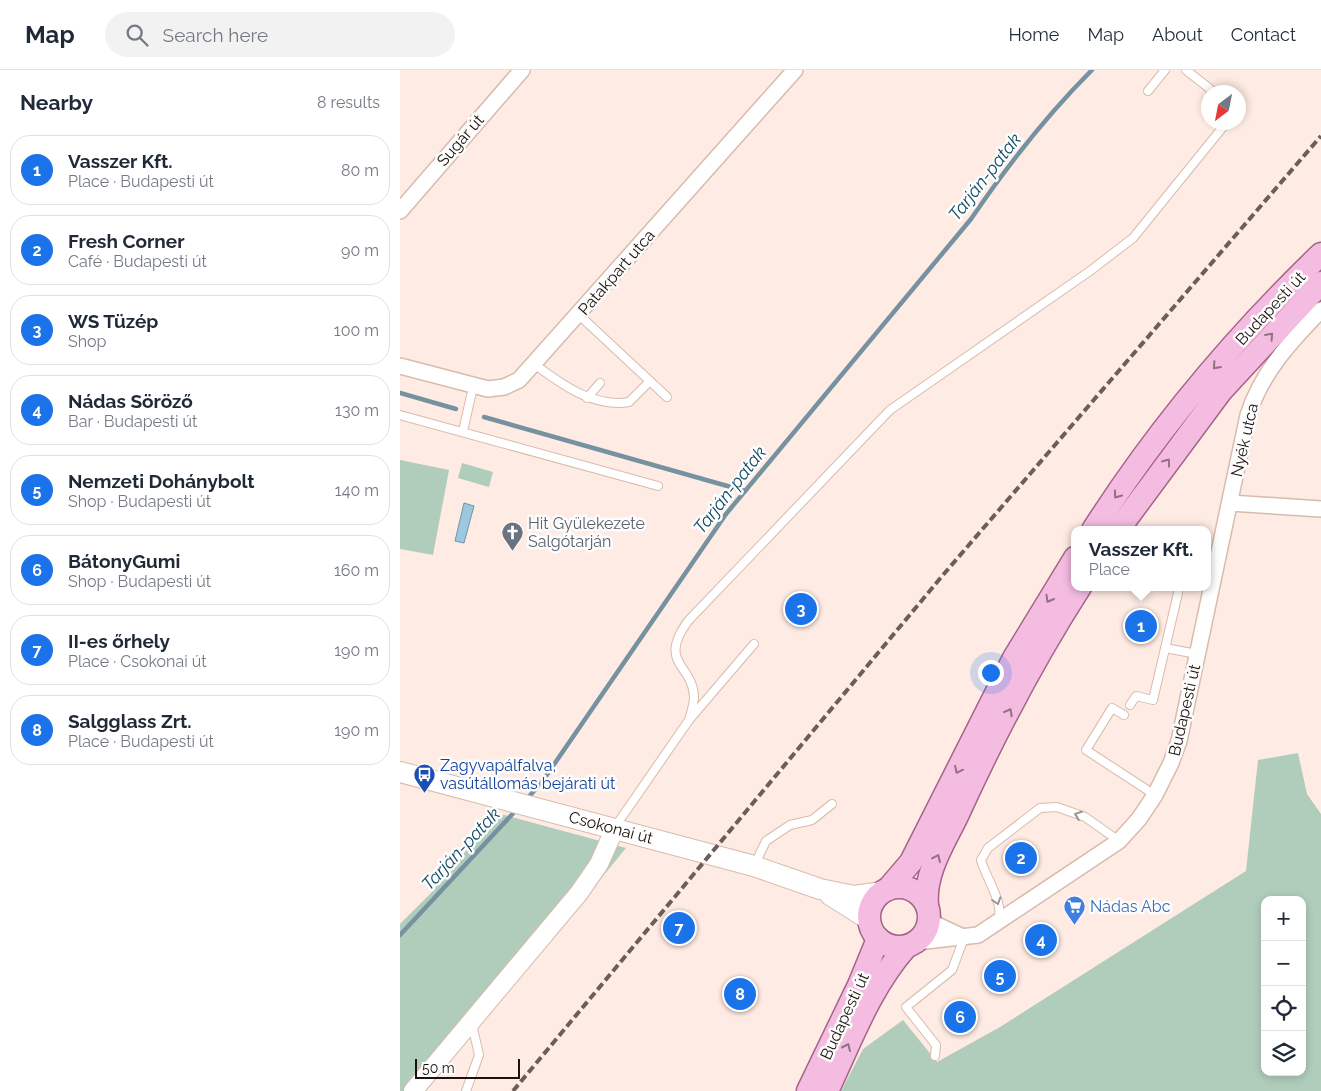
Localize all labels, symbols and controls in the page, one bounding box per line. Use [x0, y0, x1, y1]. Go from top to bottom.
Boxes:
search box [105, 12, 455, 57]
text: Map [25, 20, 75, 49]
icon: search [123, 21, 151, 49]
text: Search here [163, 24, 268, 46]
text: Home [1008, 24, 1059, 45]
text: Map [1087, 24, 1124, 45]
text: About [1152, 24, 1203, 45]
text: Contact [1231, 24, 1296, 45]
north arrow [1201, 85, 1246, 130]
text: Nearby [20, 90, 93, 115]
text: 8 results [317, 93, 380, 112]
street label: Sugár út [433, 110, 488, 170]
water label: Tarján-patak [944, 129, 1025, 225]
text: Vasszer Kft. [68, 150, 173, 172]
text: 1 [33, 161, 41, 180]
text: 80 m [341, 161, 379, 180]
text: Place · Budapesti út [68, 172, 214, 191]
street label: Patakpart utca [574, 226, 659, 319]
text: Fresh Corner [68, 230, 185, 252]
text: 2 [32, 241, 42, 260]
text: 90 m [341, 241, 379, 260]
text: Café · Budapesti út [68, 252, 207, 271]
street label: Budapesti út [1231, 267, 1310, 349]
text: WS Tüzép [68, 310, 158, 332]
text: 3 [33, 321, 41, 340]
text: 100 m [334, 321, 379, 340]
text: Shop [68, 332, 106, 351]
one-way arrow [1264, 333, 1273, 342]
one-way arrow [1213, 361, 1222, 370]
text: Nádas Söröző [68, 390, 193, 412]
text: 4 [32, 401, 42, 420]
text: 130 m [335, 401, 379, 420]
street label: Nyék utca [1227, 401, 1262, 479]
text: Bar · Budapesti út [68, 412, 197, 431]
water label: Tarján-patak [689, 442, 770, 538]
one-way arrow [1161, 458, 1170, 468]
text: Nemzeti Dohánybolt [68, 470, 255, 492]
text: 5 [33, 481, 41, 500]
text: 140 m [335, 481, 379, 500]
one-way arrow [1114, 489, 1123, 499]
text: Shop · Budapesti út [68, 492, 211, 511]
place label: Hit Gyülekezete Salgótarján [528, 514, 645, 551]
church icon: Hit Gyülekezete Salgótarján [500, 520, 524, 551]
popup [1071, 526, 1211, 591]
text: Vasszer Kft. [1089, 538, 1193, 560]
text: BátonyGumi [68, 550, 180, 572]
text: Place [1089, 560, 1130, 579]
text: 6 [32, 561, 42, 580]
text: 160 m [334, 561, 379, 580]
text: Shop · Budapesti út [68, 572, 211, 591]
pin: 3 [785, 590, 817, 628]
one-way arrow [1045, 594, 1055, 603]
pin: 1 [1125, 607, 1157, 645]
text: II-es őrhely [68, 630, 170, 652]
text: 7 [33, 641, 41, 660]
text: 190 m [334, 641, 379, 660]
text: Place · Csokonai út [68, 652, 207, 671]
your location [978, 660, 1004, 686]
street label: Budapesti út [1165, 662, 1204, 758]
one-way arrow [1003, 708, 1013, 717]
text: Salgglass Zrt. [68, 710, 192, 732]
text: 8 [32, 721, 42, 740]
text: 190 m [334, 721, 379, 740]
text: Place · Budapesti út [68, 732, 214, 751]
place label: Zagyvapálfalva, vasútállomás bejárati út [440, 756, 616, 793]
bus stop icon: Zagyvapálfalva, vasútállomás bejárati út [412, 762, 436, 793]
one-way arrow [954, 765, 964, 774]
water label: Tarján-patak [417, 803, 504, 894]
street label: Csokonai út [567, 807, 656, 848]
one-way arrow [1074, 810, 1083, 821]
pin: 2 [1005, 839, 1037, 877]
one-way arrow [931, 854, 942, 863]
supermarket icon: Nádas Abc [1062, 894, 1086, 925]
one-way arrow [991, 896, 1001, 905]
map controls [1261, 896, 1306, 1076]
button: + [1261, 896, 1306, 941]
place label: Nádas Abc [1090, 897, 1171, 916]
pin: 7 [663, 909, 695, 947]
pin: 4 [1025, 921, 1057, 959]
button: − [1261, 941, 1306, 986]
pin: 5 [984, 957, 1016, 995]
street label: Budapesti út [816, 969, 873, 1063]
pin: 8 [724, 975, 756, 1013]
button: locate [1261, 986, 1306, 1031]
pin: 6 [944, 998, 976, 1036]
button: layers [1261, 1031, 1306, 1076]
one-way arrow [841, 1043, 852, 1052]
scale bar [415, 1056, 520, 1079]
text: 50 m [422, 1060, 455, 1076]

